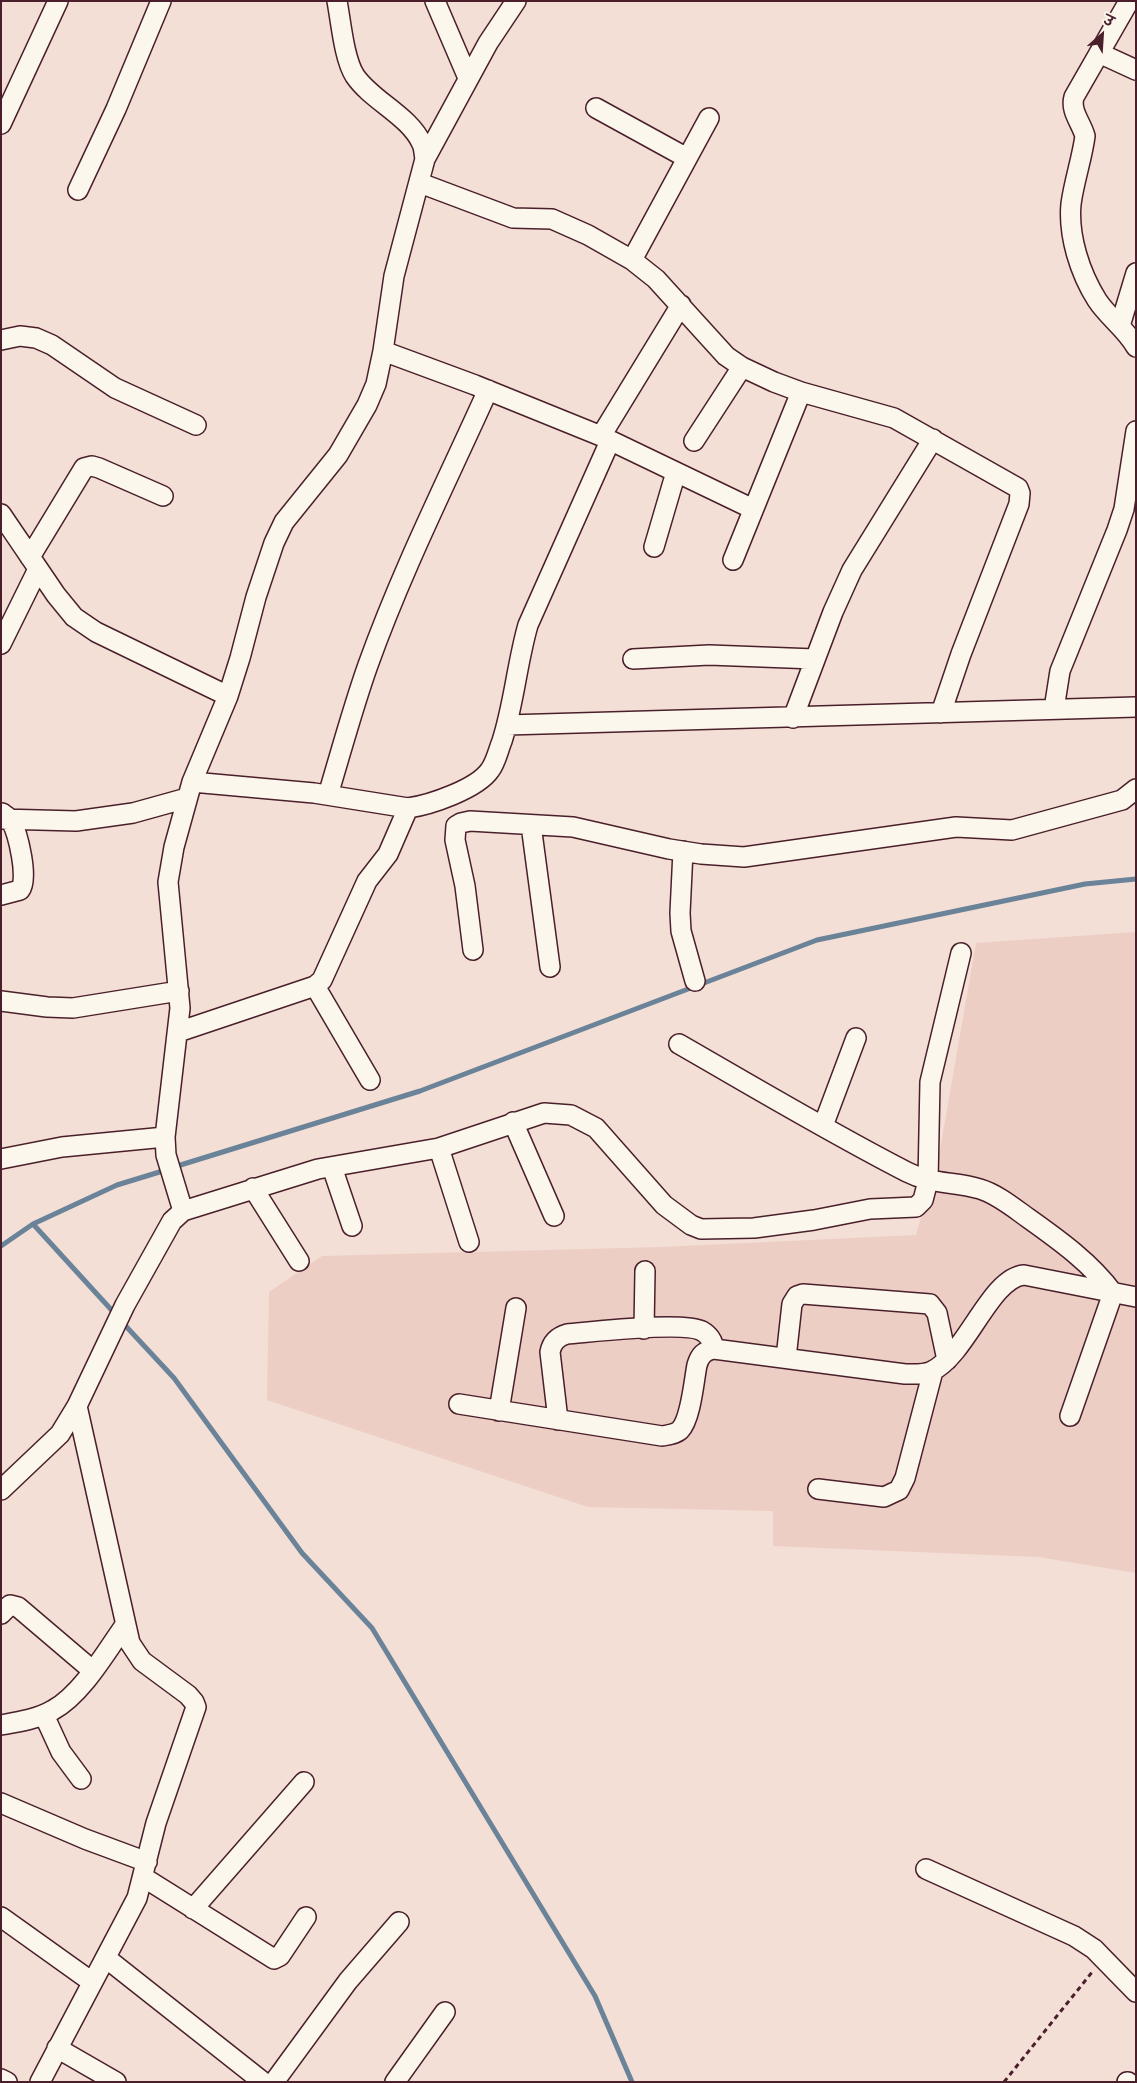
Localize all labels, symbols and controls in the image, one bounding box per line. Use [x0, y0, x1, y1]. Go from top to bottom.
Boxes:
north arrow [1077, 10, 1127, 60]
text: उ [1101, 11, 1117, 31]

